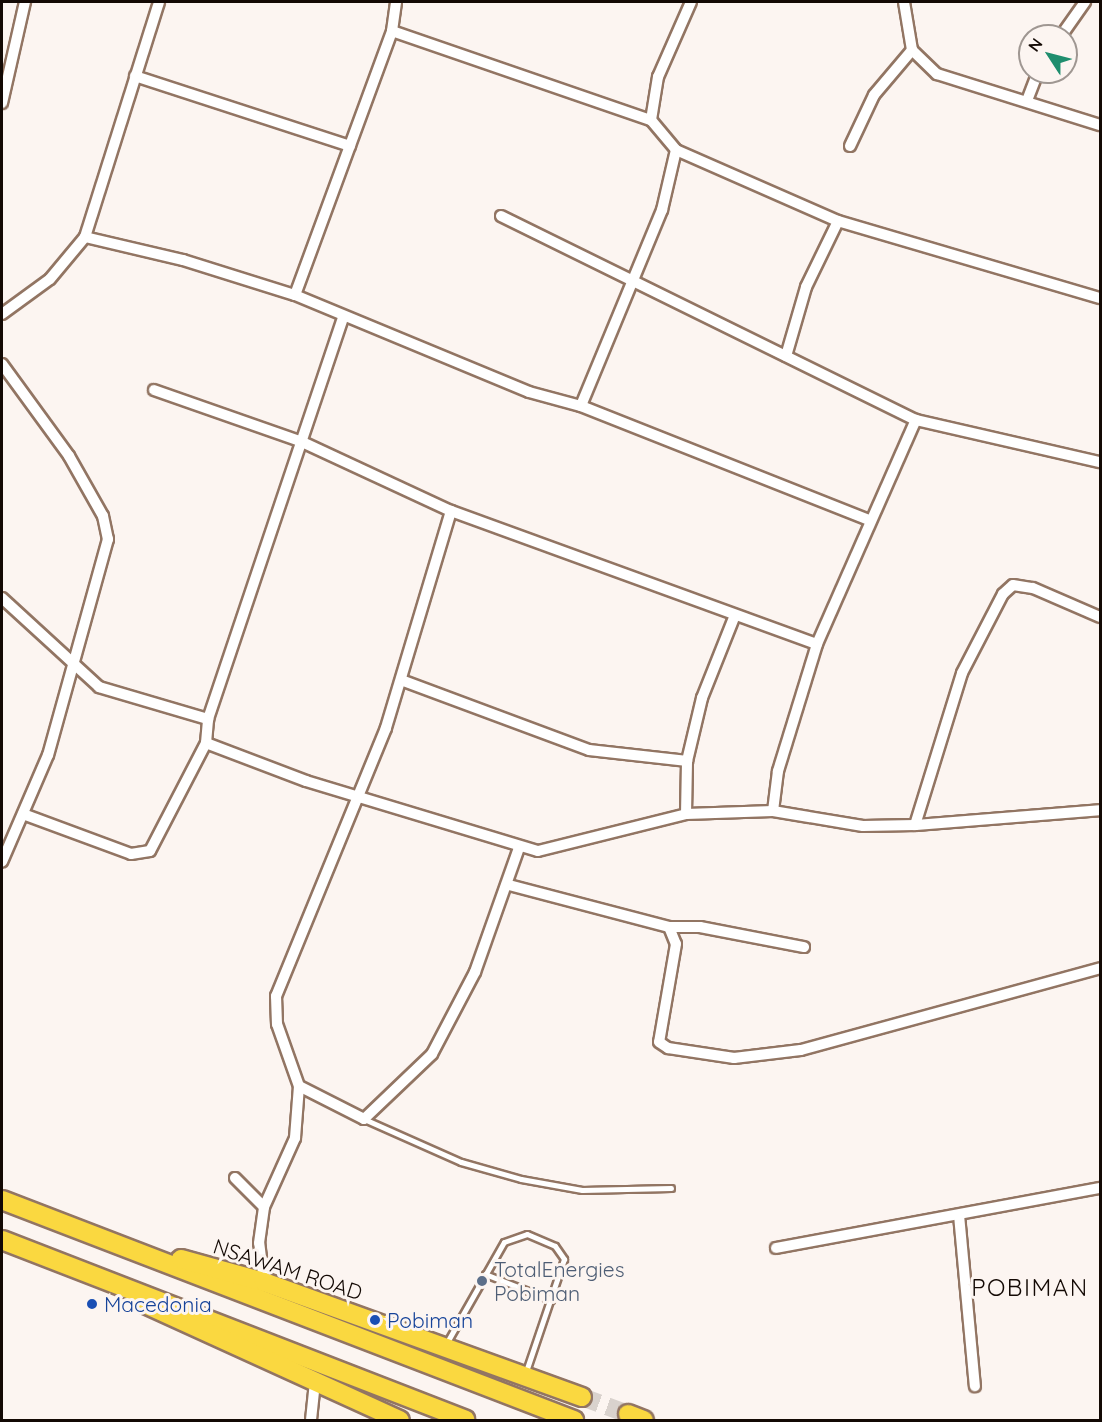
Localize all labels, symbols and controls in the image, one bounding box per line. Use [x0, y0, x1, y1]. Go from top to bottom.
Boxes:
north arrow [1018, 24, 1078, 84]
text: N [1024, 34, 1047, 55]
street label: NSAWAM ROAD [210, 1233, 366, 1305]
place label: TotalEnergies Pobiman [494, 1256, 625, 1306]
marker: TotalEnergies Pobiman [475, 1274, 489, 1288]
district label: POBIMAN [971, 1274, 1089, 1302]
place label: Macedonia [104, 1291, 212, 1317]
marker: Macedonia [85, 1297, 99, 1311]
place label: Pobiman [387, 1307, 473, 1333]
marker: Pobiman [368, 1313, 382, 1327]

